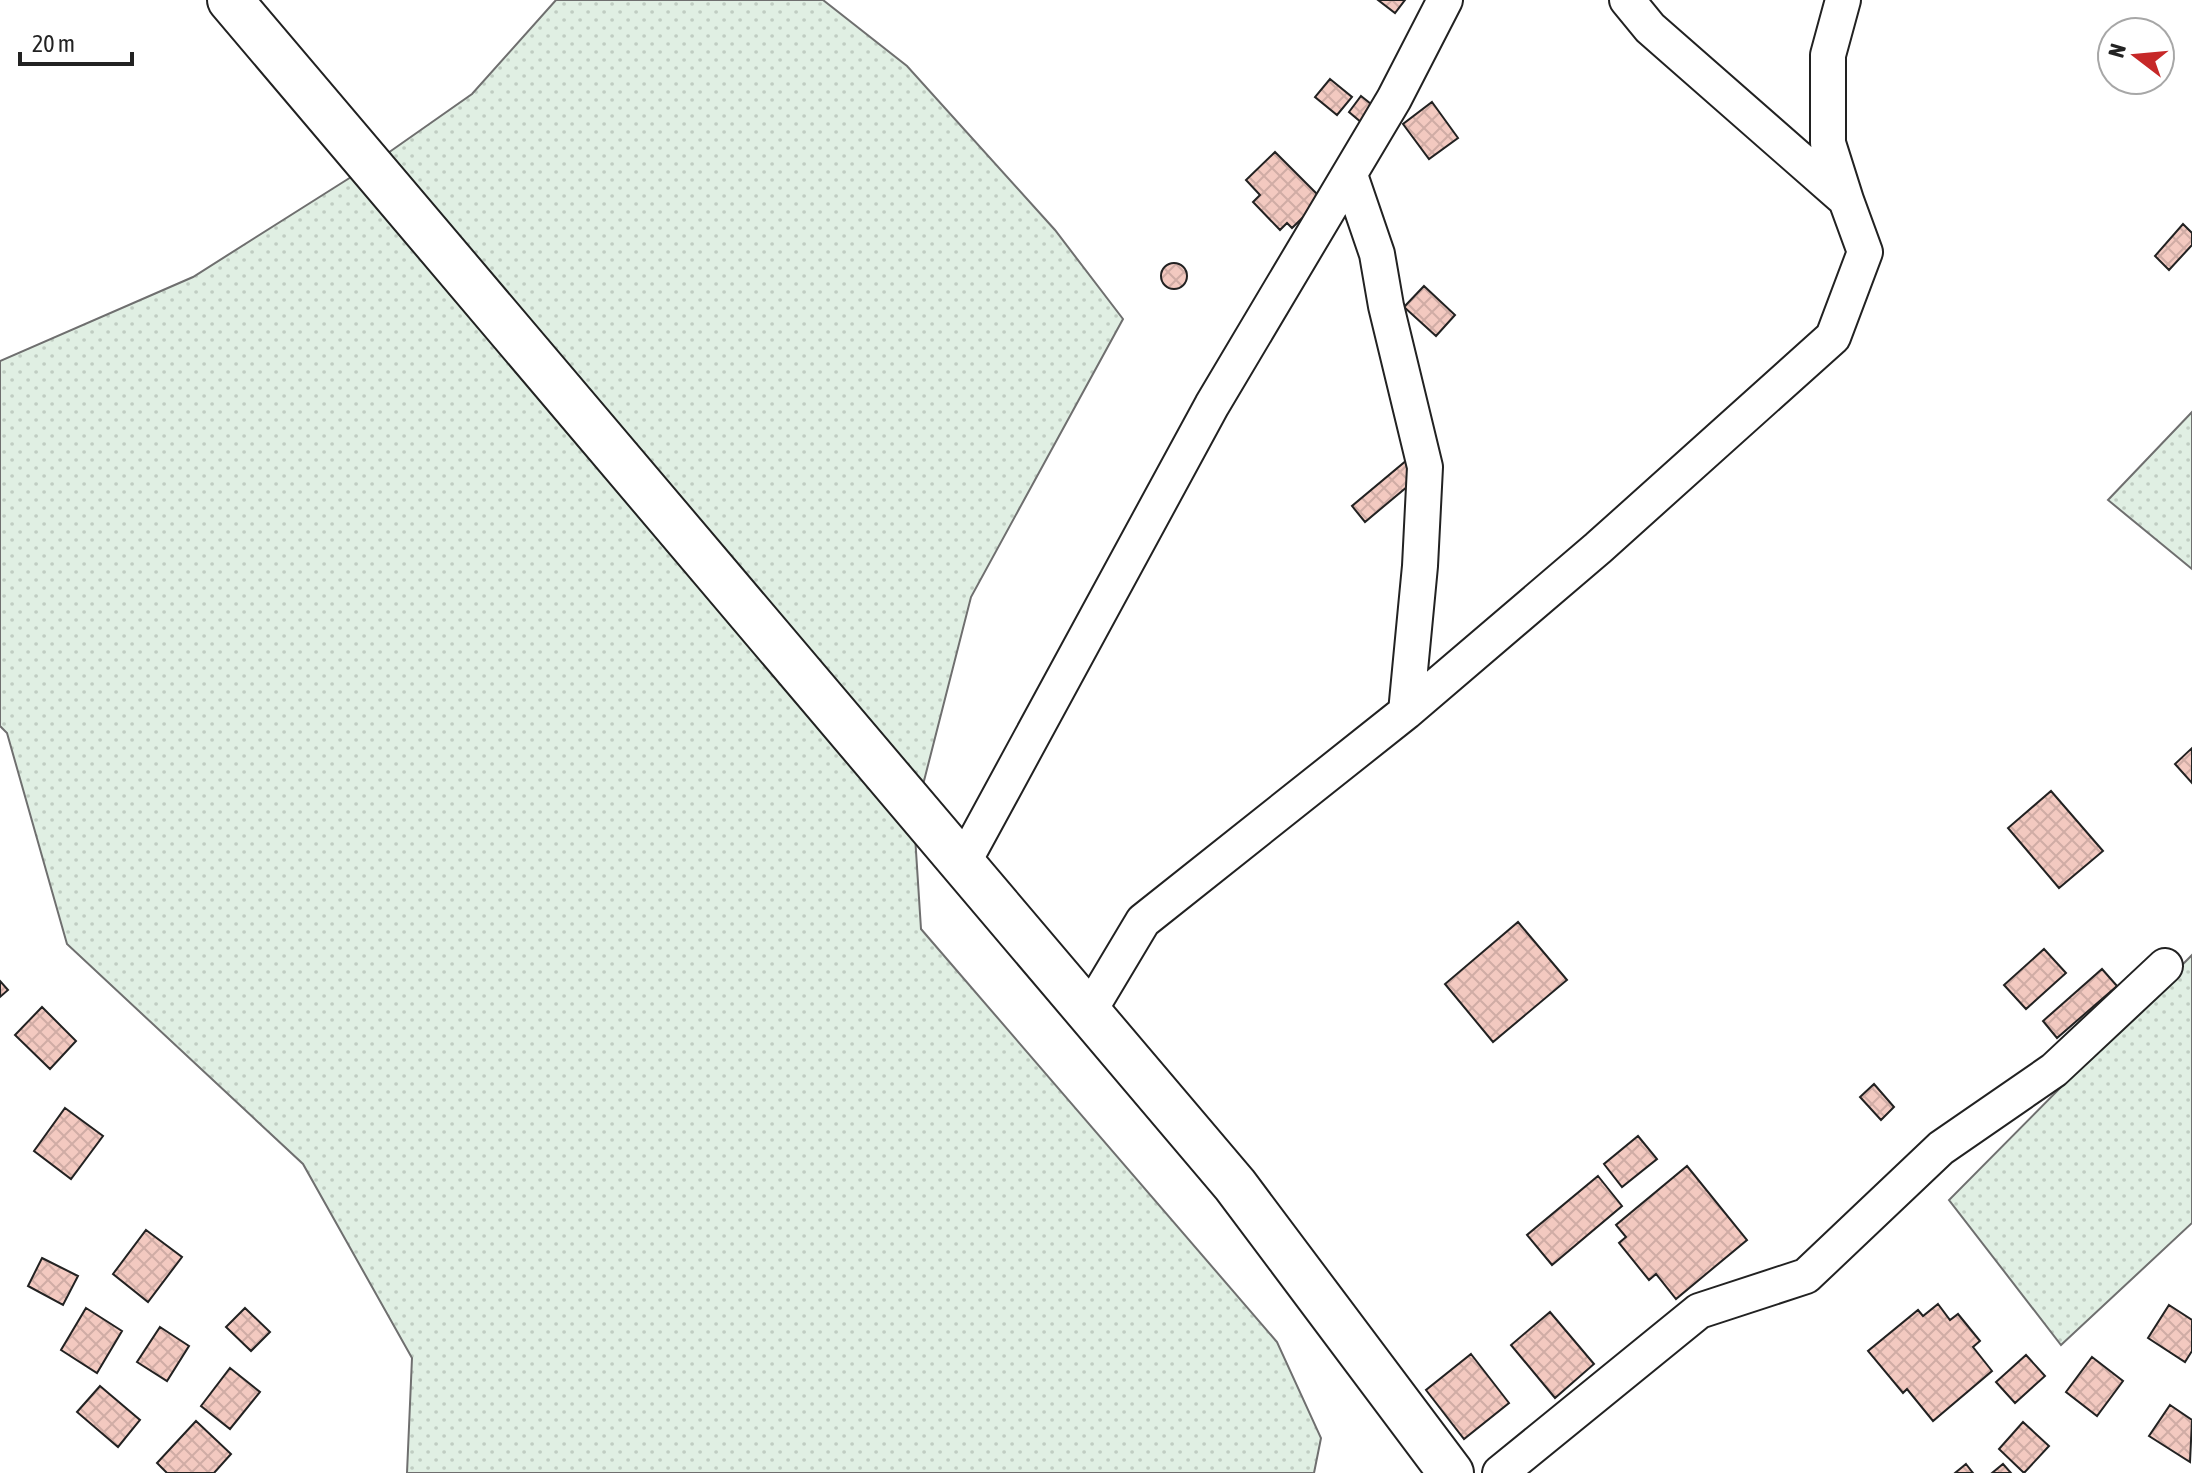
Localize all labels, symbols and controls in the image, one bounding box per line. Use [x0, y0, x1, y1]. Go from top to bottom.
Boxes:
scale bar [20, 16, 132, 66]
north arrow [2096, 16, 2176, 96]
text: 20 m [32, 30, 75, 57]
text: N [2102, 41, 2131, 60]

